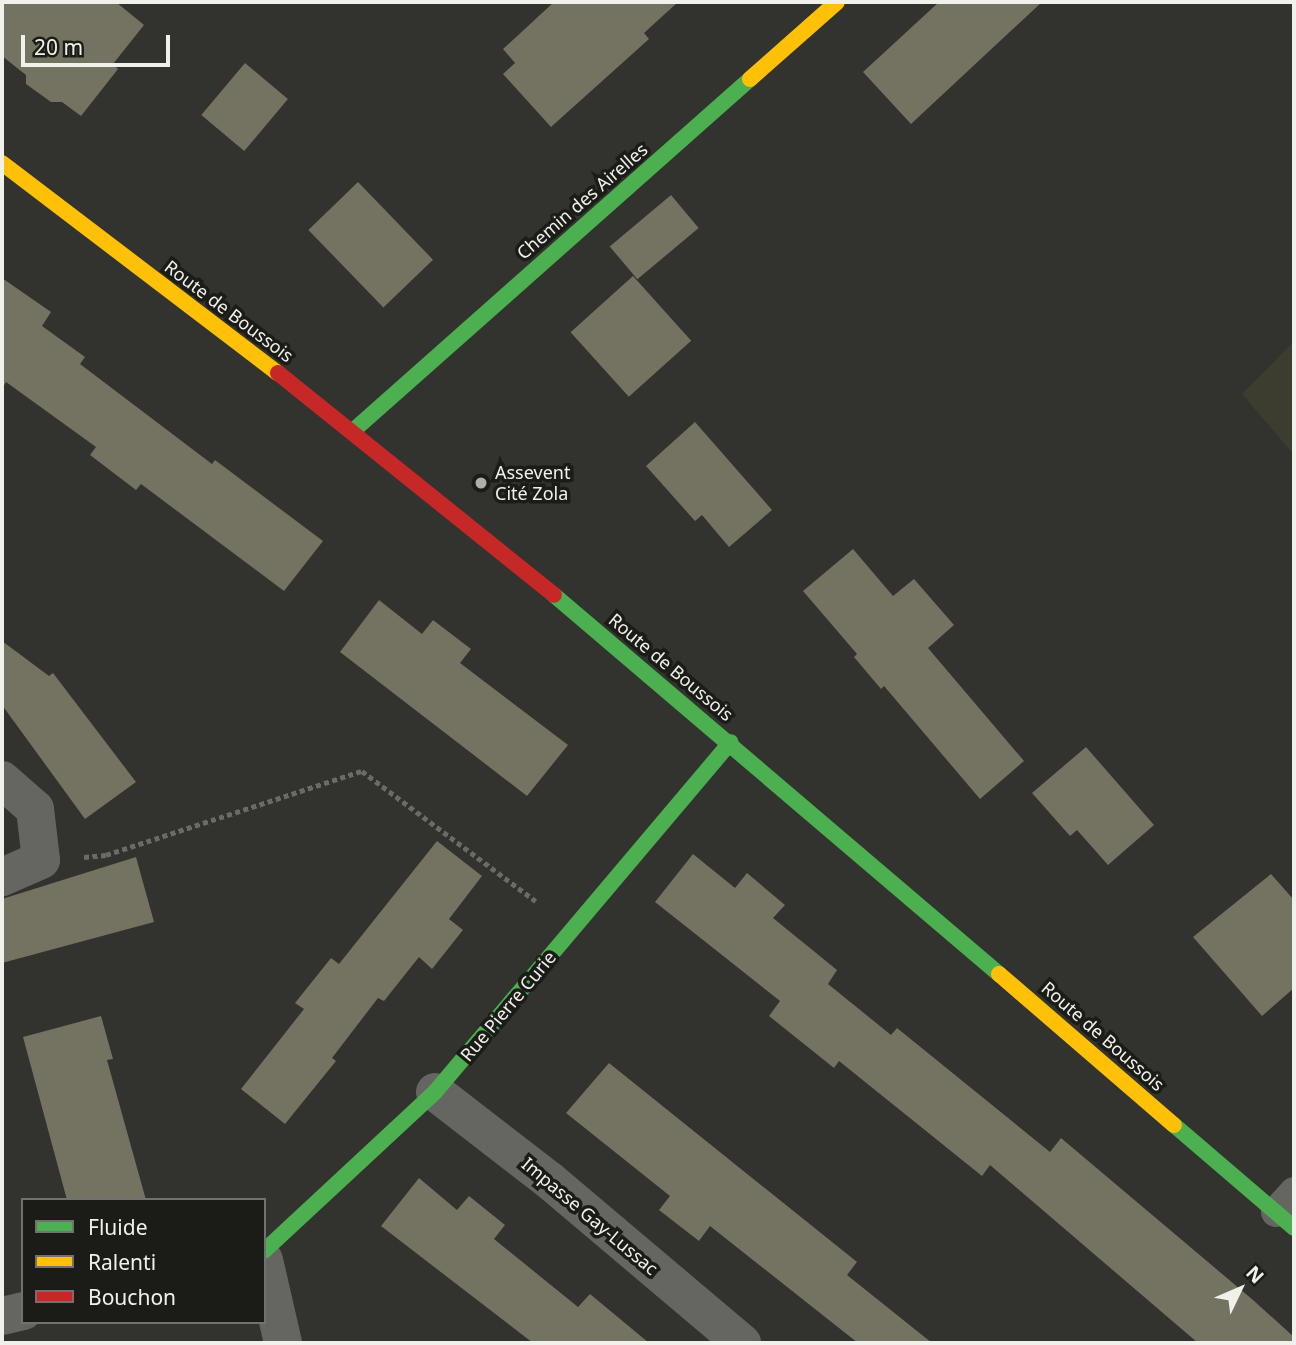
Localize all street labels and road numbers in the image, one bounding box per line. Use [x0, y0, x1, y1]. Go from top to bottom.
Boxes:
street label: Chemin des Airelles [512, 138, 652, 264]
street label: Route de Boussois [160, 256, 298, 366]
street label: Route de Boussois [604, 609, 738, 725]
street label: Rue Pierre Curie [456, 947, 560, 1065]
street label: Route de Boussois [1037, 977, 1169, 1095]
street label: Impasse Gay-Lussac [518, 1153, 662, 1279]

